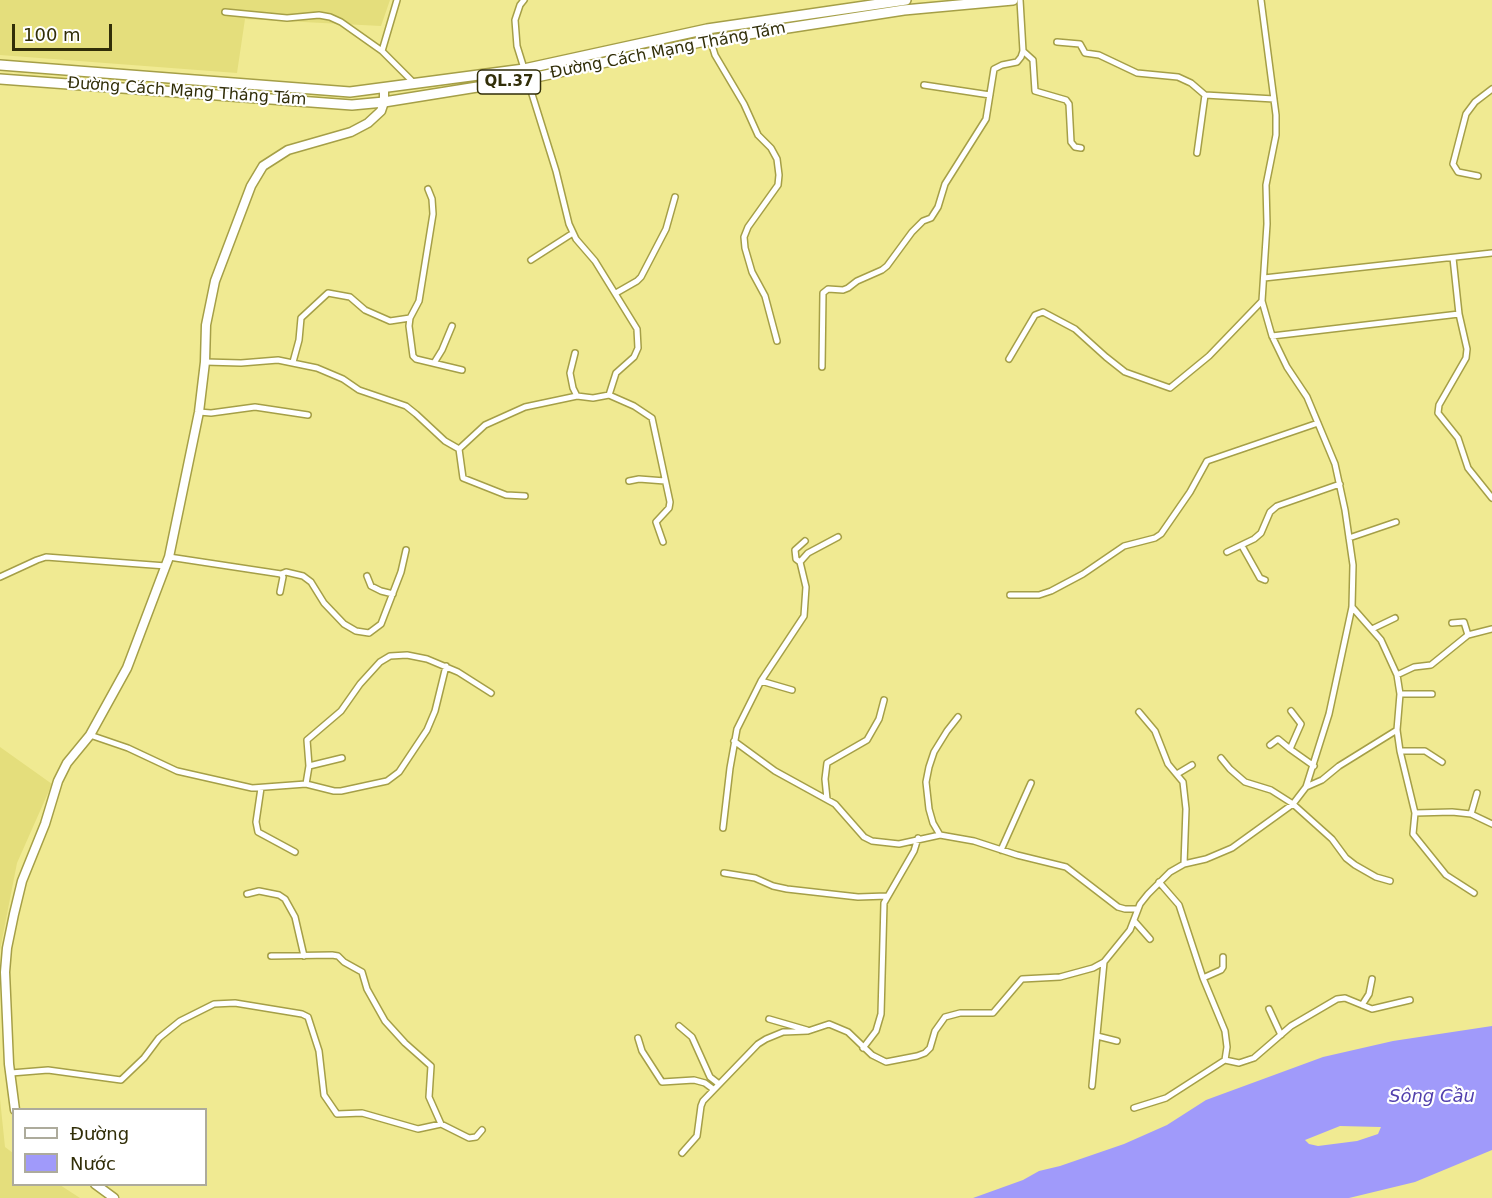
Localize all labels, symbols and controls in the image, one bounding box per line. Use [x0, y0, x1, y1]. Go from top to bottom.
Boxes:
scale bar [15, 12, 116, 50]
street label: Đường Cách Mạng Tháng Tám [549, 19, 787, 83]
text: 100 m [23, 24, 81, 45]
road number: QL.37 [478, 70, 540, 94]
street label: Đường Cách Mạng Tháng Tám [67, 74, 307, 110]
water label: Sông Cầu [1389, 1086, 1475, 1108]
legend [12, 1108, 207, 1186]
text: Đường [70, 1123, 129, 1144]
text: Nước [70, 1153, 116, 1174]

